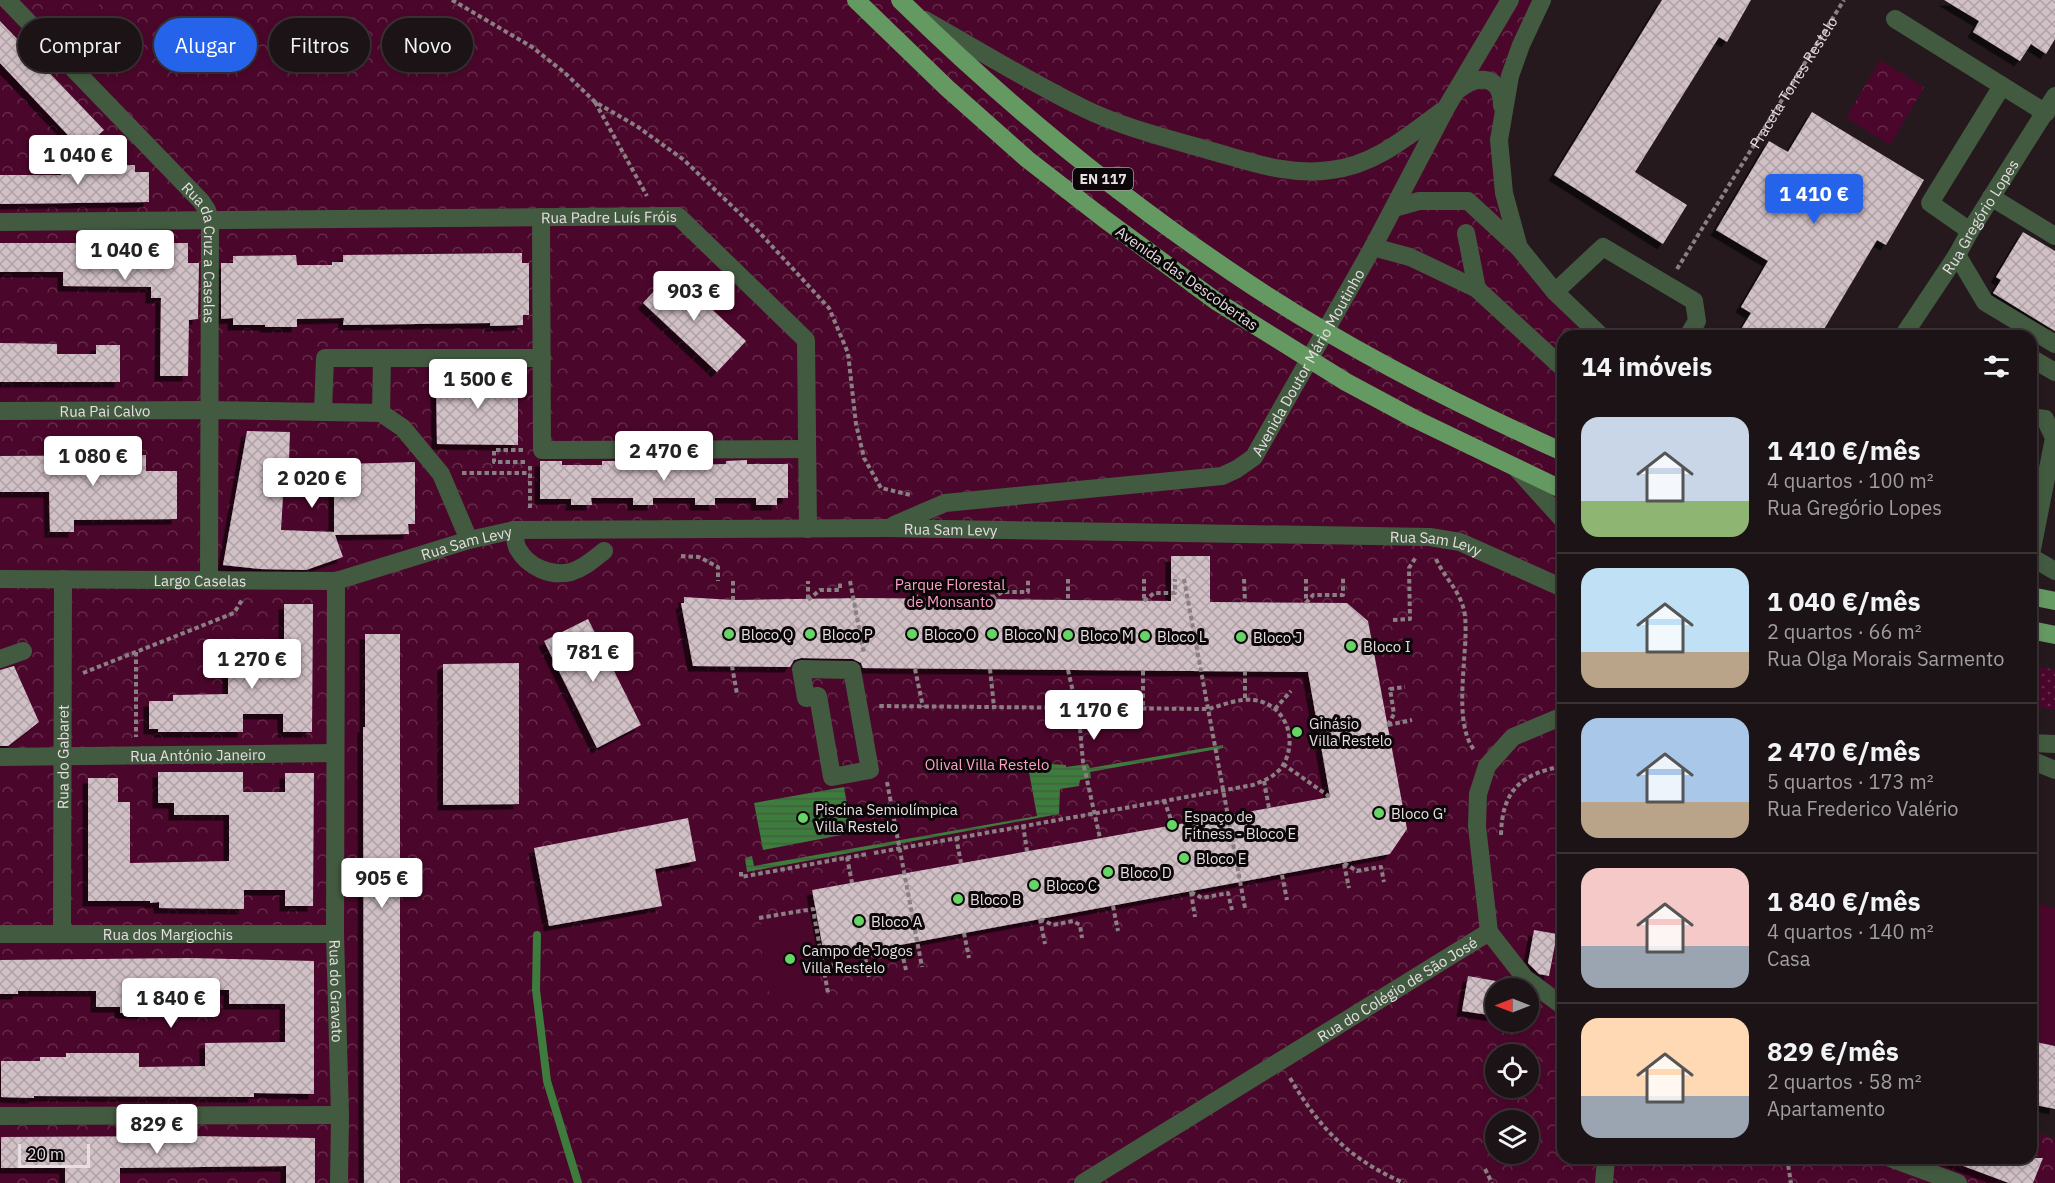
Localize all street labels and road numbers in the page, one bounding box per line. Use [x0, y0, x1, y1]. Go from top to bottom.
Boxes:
street label: Praceta Torres Restelo [1745, 13, 1841, 152]
street label: Rua Gregório Lopes [1937, 156, 2022, 278]
road number: EN 117 [1073, 168, 1133, 190]
street label: Rua da Cruz a Caselas [178, 178, 220, 323]
street label: Rua Padre Luís Fróis [541, 207, 677, 227]
street label: Avenida das Descobertas [1112, 222, 1262, 334]
street label: Avenida Doutor Mário Moutinho [1247, 265, 1368, 459]
street label: Rua Pai Calvo [59, 401, 151, 420]
street label: Rua Sam Levy [904, 519, 998, 539]
street label: Rua Sam Levy [418, 521, 514, 564]
street label: Rua Sam Levy [1390, 527, 1485, 560]
street label: Largo Caselas [154, 570, 246, 590]
street label: Rua do Gabaret [53, 705, 72, 809]
street label: Rua António Janeiro [130, 744, 266, 765]
street label: Rua dos Margiochis [103, 925, 233, 944]
street label: Rua do Colégio de São José [1313, 932, 1480, 1046]
street label: Rua do Gravato [326, 939, 347, 1043]

